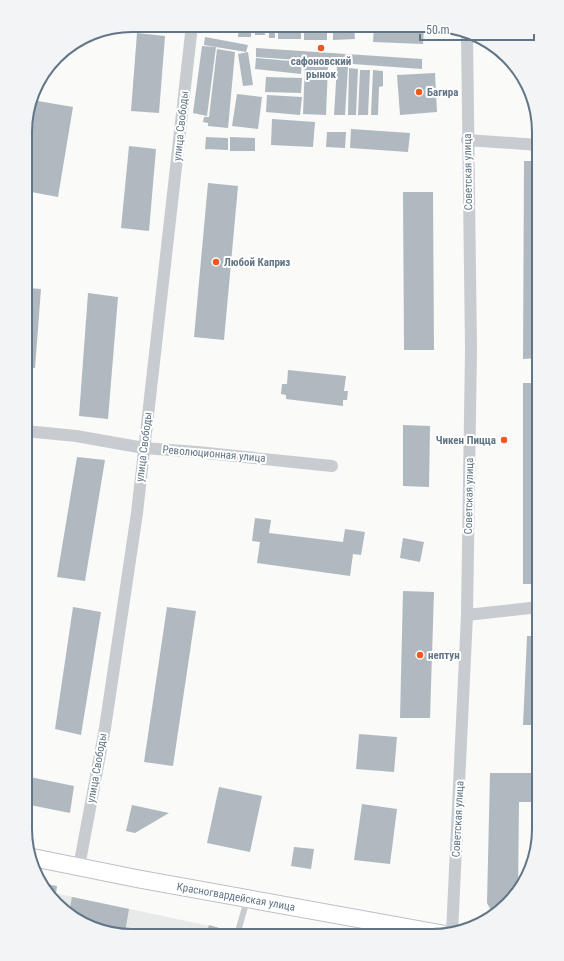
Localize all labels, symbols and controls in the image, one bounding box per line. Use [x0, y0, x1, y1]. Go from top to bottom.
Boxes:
scale bar [420, 16, 534, 42]
text: 50 m [426, 23, 450, 37]
marker: сафоновский рынок [316, 43, 326, 53]
place label: сафоновский рынок [291, 55, 351, 81]
place label: Багира [427, 86, 458, 99]
marker: Багира [414, 87, 424, 97]
street label: улица Свободы [171, 90, 191, 162]
street label: Советская улица [461, 134, 475, 210]
place label: Любой Каприз [224, 256, 290, 269]
marker: Любой Каприз [211, 257, 221, 267]
street label: улица Свободы [133, 411, 155, 483]
place label: Чикен Пицца [436, 434, 496, 447]
marker: Чикен Пицца [499, 435, 509, 445]
street label: Революционная улица [162, 443, 266, 465]
street label: Советская улица [462, 458, 476, 534]
place label: нептун [428, 649, 460, 662]
marker: нептун [415, 650, 425, 660]
street label: улица Свободы [84, 732, 110, 804]
street label: Советская улица [450, 780, 466, 858]
street label: Красногвардейская улица [176, 880, 296, 914]

